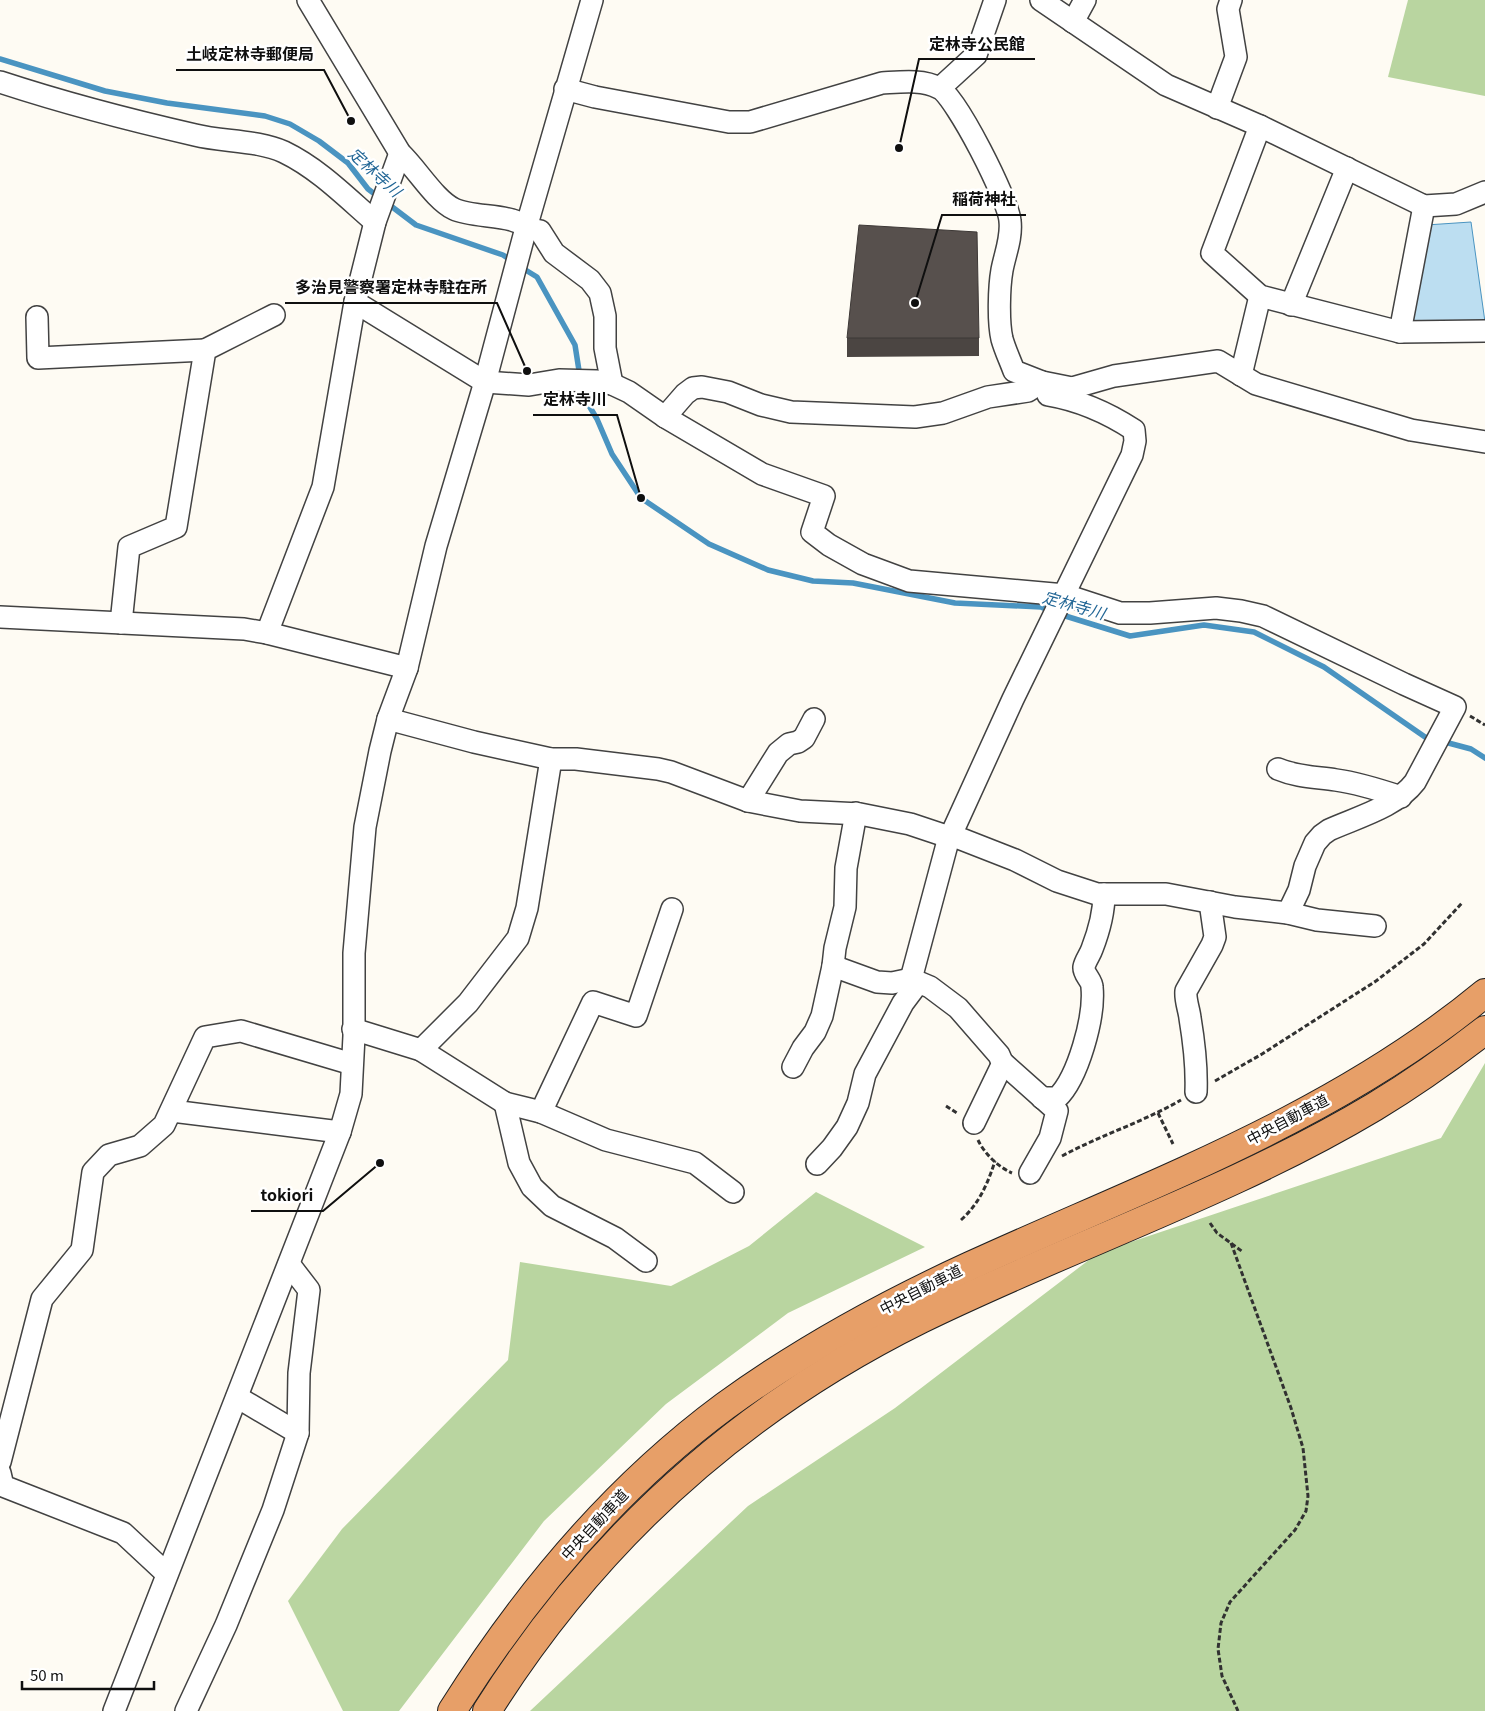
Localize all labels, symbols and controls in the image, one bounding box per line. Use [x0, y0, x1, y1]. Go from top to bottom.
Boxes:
callout: 定林寺公民館 [919, 28, 1035, 59]
text: 定林寺公民館 [929, 31, 1025, 55]
callout: 土岐定林寺郵便局 [176, 39, 324, 70]
text: 土岐定林寺郵便局 [186, 41, 314, 65]
water label: 定林寺川 [344, 141, 409, 203]
callout: 稲荷神社 [942, 184, 1026, 215]
text: 稲荷神社 [952, 186, 1016, 210]
callout: 多治見警察署定林寺駐在所 [285, 272, 497, 303]
text: 多治見警察署定林寺駐在所 [295, 274, 487, 298]
callout: 定林寺川 [533, 384, 617, 415]
text: 定林寺川 [543, 386, 607, 410]
water label: 定林寺川 [1040, 584, 1110, 625]
street label: 中央自動車道 [1243, 1088, 1332, 1149]
callout: tokiori [251, 1180, 323, 1211]
text: tokiori [261, 1182, 313, 1206]
street label: 中央自動車道 [875, 1259, 965, 1318]
street label: 中央自動車道 [556, 1484, 632, 1564]
scale bar [22, 1658, 155, 1690]
text: 50 m [30, 1664, 64, 1685]

